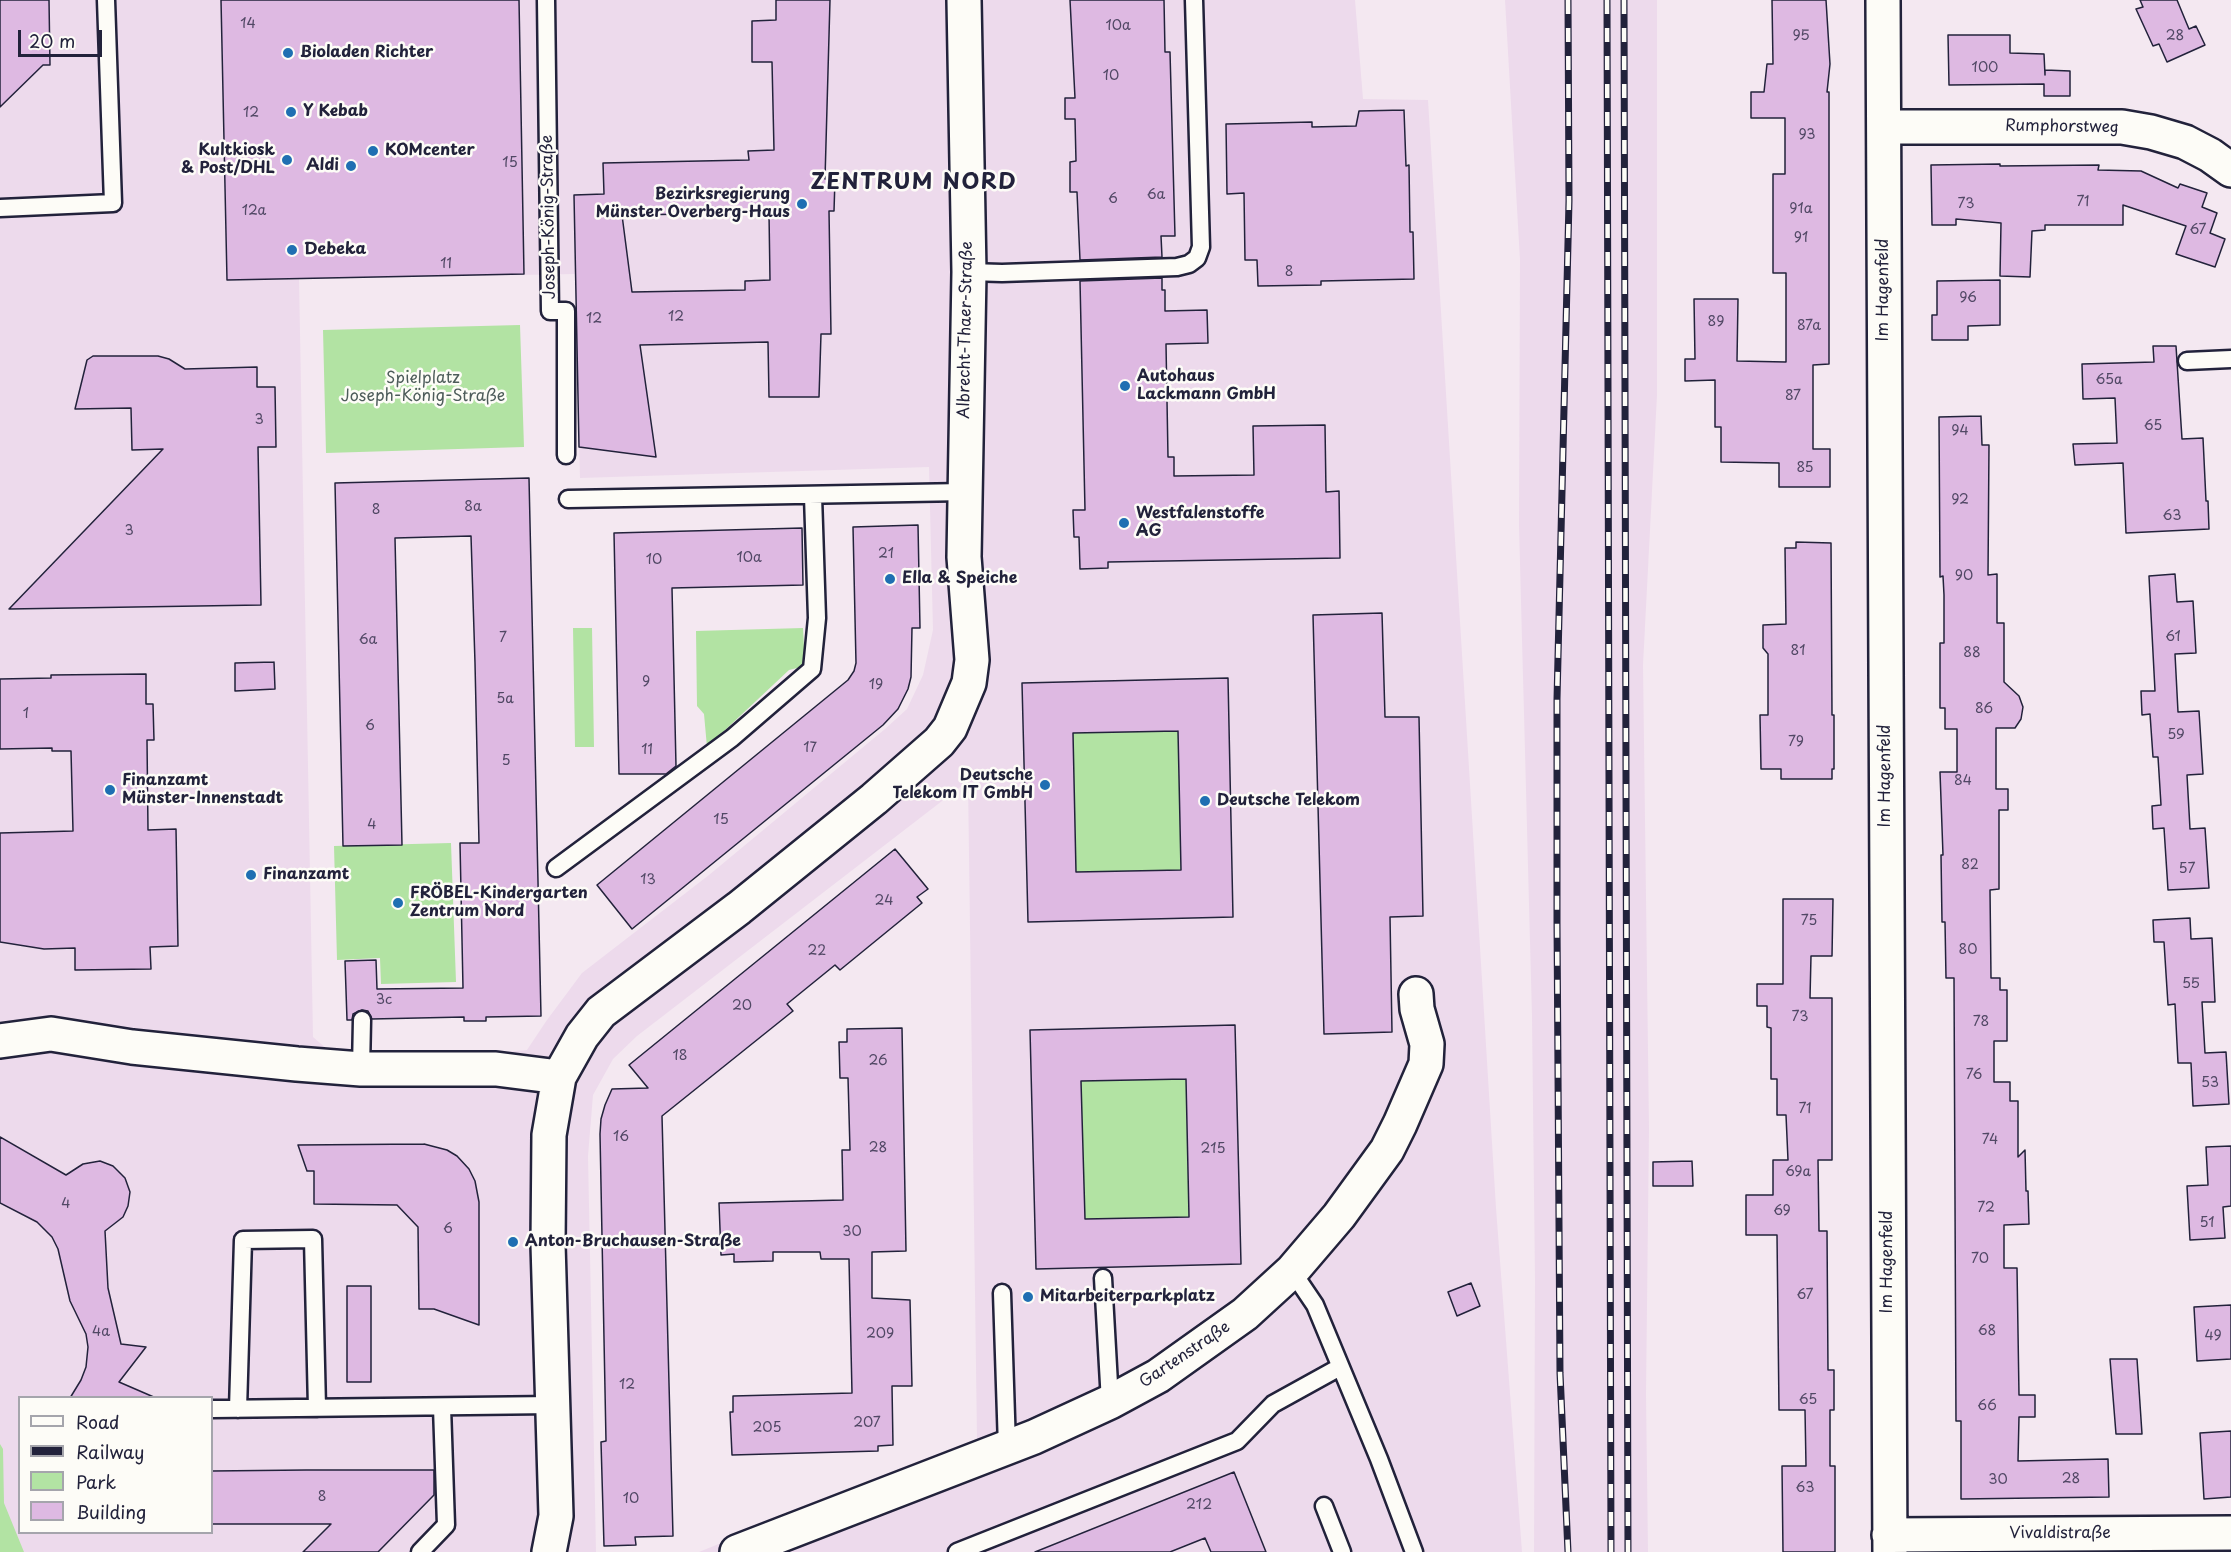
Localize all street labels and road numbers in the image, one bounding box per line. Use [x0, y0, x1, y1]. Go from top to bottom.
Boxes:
street label: Rumphorstweg [2005, 116, 2119, 138]
street label: Joseph-König-Straße [538, 135, 560, 299]
street label: Im Hagenfeld [1874, 239, 1894, 341]
street label: Albrecht-Thaer-Straße [955, 241, 977, 419]
street label: Im Hagenfeld [1876, 725, 1896, 827]
street label: Im Hagenfeld [1878, 1211, 1898, 1313]
street label: Gartenstraße [1136, 1318, 1234, 1392]
street label: Vivaldistraße [2009, 1524, 2111, 1544]

